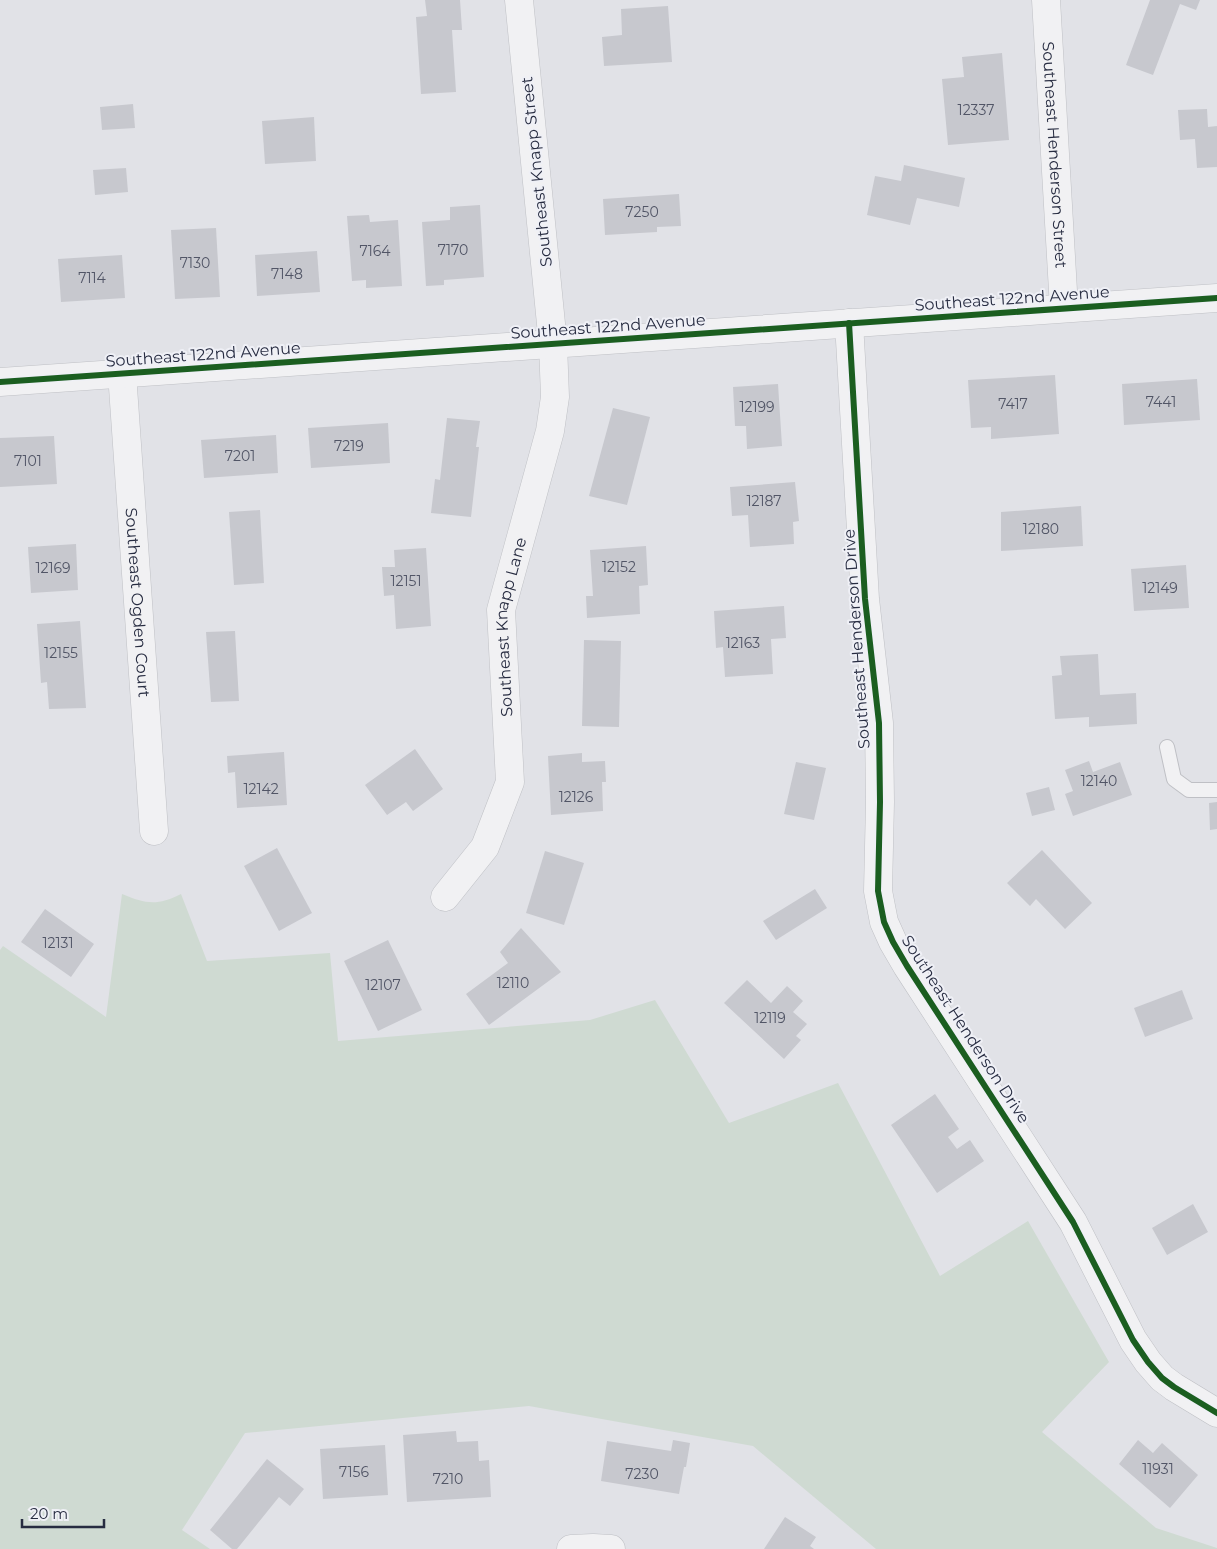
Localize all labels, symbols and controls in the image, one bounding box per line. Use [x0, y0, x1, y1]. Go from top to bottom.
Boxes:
street label: Southeast Henderson Street [1038, 41, 1071, 269]
street label: Southeast Knapp Street [517, 75, 556, 268]
house number: 12337 [958, 101, 994, 119]
house number: 7250 [625, 203, 659, 221]
house number: 7170 [438, 241, 468, 259]
house number: 7164 [359, 242, 391, 260]
house number: 7130 [180, 254, 210, 272]
house number: 7148 [271, 265, 303, 283]
house number: 7114 [78, 269, 107, 287]
street label: Southeast 122nd Avenue [914, 282, 1110, 315]
street label: Southeast 122nd Avenue [510, 310, 706, 343]
street label: Southeast 122nd Avenue [105, 338, 301, 371]
house number: 7441 [1146, 393, 1176, 411]
house number: 7417 [998, 395, 1028, 413]
house number: 12199 [739, 398, 775, 416]
house number: 7219 [334, 437, 364, 455]
house number: 7201 [225, 447, 255, 465]
house number: 7101 [14, 452, 42, 470]
house number: 12187 [746, 492, 782, 510]
street label: Southeast Ogden Court [121, 507, 154, 699]
house number: 12180 [1023, 520, 1059, 538]
street label: Southeast Henderson Drive [839, 528, 874, 750]
street label: Southeast Knapp Lane [492, 535, 530, 717]
house number: 12152 [602, 558, 636, 576]
house number: 12169 [35, 559, 71, 577]
house number: 12151 [390, 572, 422, 590]
house number: 12149 [1142, 579, 1178, 597]
house number: 12163 [726, 634, 760, 652]
house number: 12155 [44, 644, 78, 662]
house number: 12140 [1081, 772, 1117, 790]
house number: 12142 [243, 780, 279, 798]
house number: 12126 [559, 788, 594, 806]
street label: Southeast Henderson Drive [898, 932, 1034, 1127]
house number: 12131 [42, 934, 74, 952]
house number: 12110 [497, 974, 529, 992]
house number: 12107 [365, 976, 401, 994]
house number: 12119 [754, 1009, 786, 1027]
house number: 11931 [1142, 1460, 1174, 1478]
house number: 7156 [339, 1463, 369, 1481]
house number: 7230 [625, 1465, 659, 1483]
house number: 7210 [433, 1470, 463, 1488]
scale bar [22, 1496, 105, 1528]
text: 20 m [30, 1504, 68, 1523]

